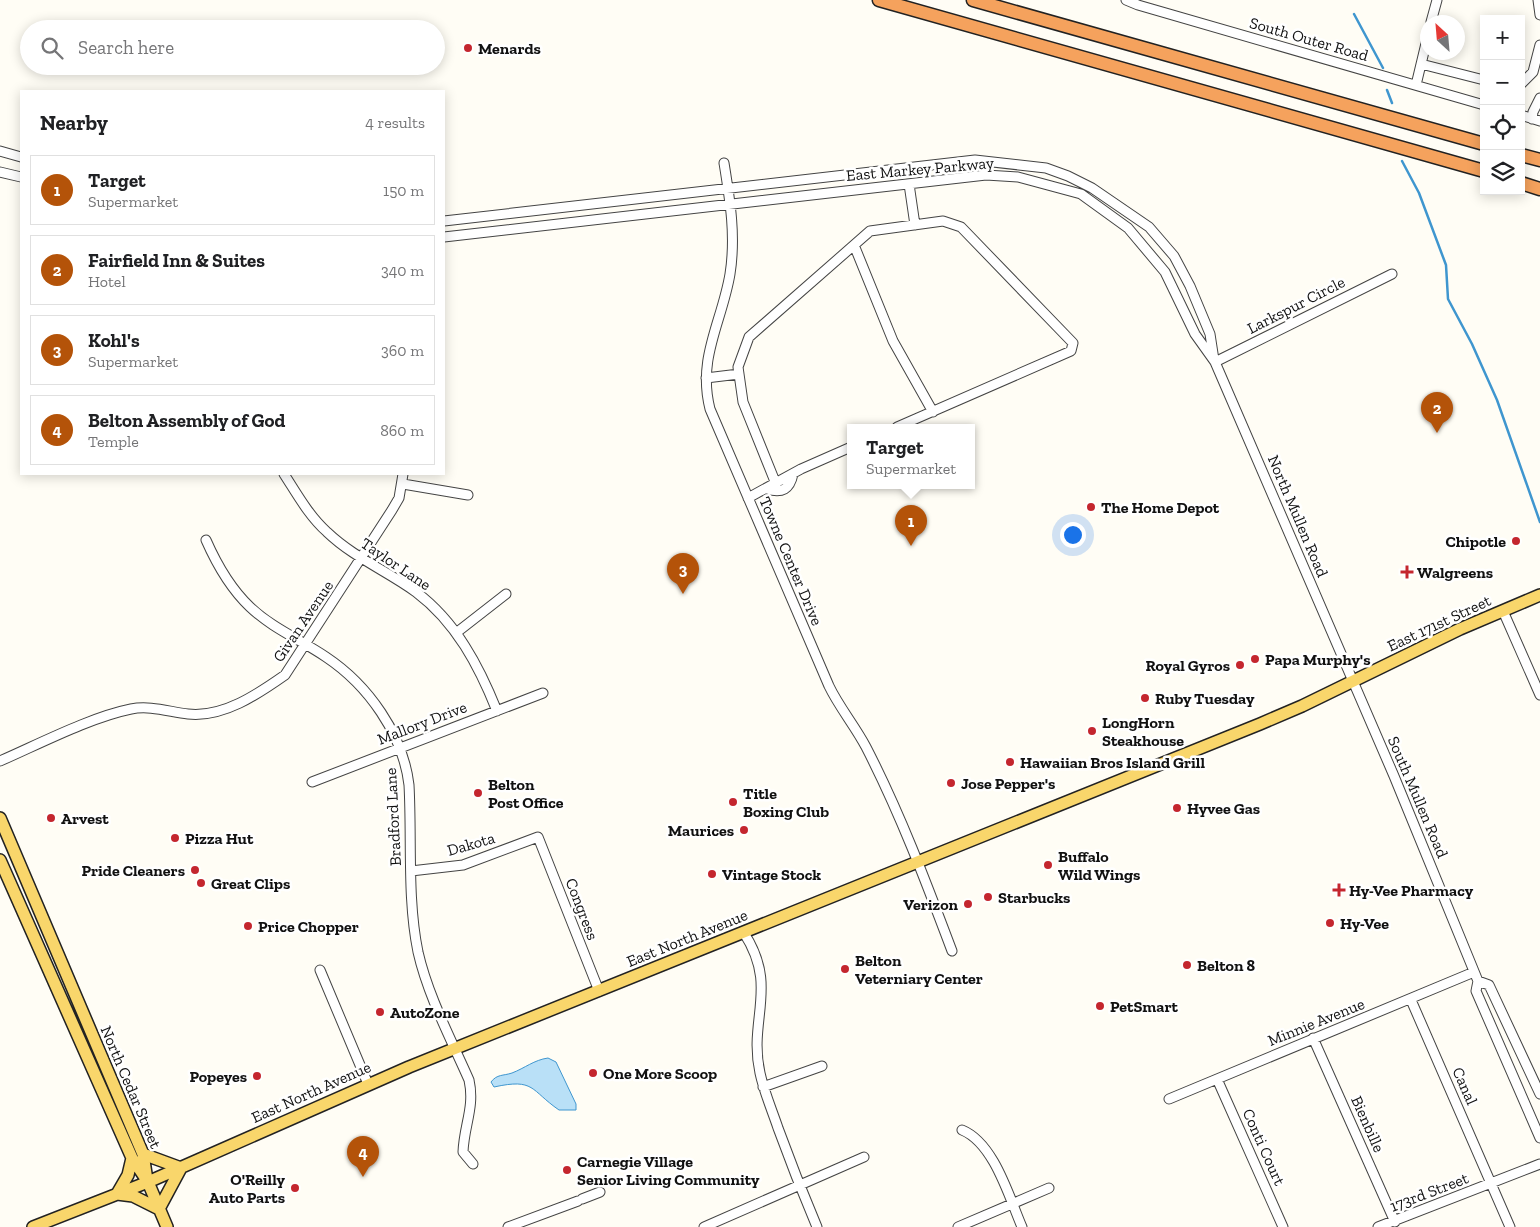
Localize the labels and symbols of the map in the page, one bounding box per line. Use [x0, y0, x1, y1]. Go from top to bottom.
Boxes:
street label: South Outer Road [1247, 13, 1371, 65]
north arrow [1420, 15, 1465, 60]
place label: Menards [478, 39, 541, 58]
marker: Menards [462, 42, 474, 54]
street label: East Markey Parkway [845, 153, 996, 185]
street label: Larkspur Circle [1244, 272, 1348, 338]
pin: 2 [1421, 392, 1453, 433]
street label: North Mullen Road [1264, 452, 1332, 580]
street label: Towne Center Drive [755, 494, 827, 628]
place label: The Home Depot [1101, 498, 1220, 517]
marker: The Home Depot [1085, 501, 1097, 513]
pin: 1 [895, 505, 927, 546]
your location [1060, 522, 1086, 548]
place label: Chipotle [1445, 532, 1506, 551]
street label: Taylor Lane [357, 534, 435, 594]
marker: Chipotle [1510, 535, 1522, 547]
pin: 3 [667, 553, 699, 594]
place label: Walgreens [1417, 563, 1493, 582]
marker: Walgreens [1401, 566, 1413, 578]
street label: Givan Avenue [269, 577, 337, 665]
street label: East 171st Street [1384, 591, 1494, 655]
place label: Papa Murphy's [1265, 650, 1371, 669]
marker: Papa Murphy's [1249, 653, 1261, 665]
place label: Royal Gyros [1145, 656, 1230, 675]
marker: Royal Gyros [1234, 659, 1246, 671]
place label: Ruby Tuesday [1155, 689, 1255, 708]
marker: Ruby Tuesday [1139, 692, 1151, 704]
street label: Mallory Drive [375, 697, 469, 749]
place label: LongHorn Steakhouse [1102, 713, 1184, 750]
marker: LongHorn Steakhouse [1086, 725, 1098, 737]
street label: South Mullen Road [1384, 733, 1452, 861]
place label: Hawaiian Bros Island Grill [1020, 753, 1205, 772]
marker: Hawaiian Bros Island Grill [1004, 756, 1016, 768]
street label: Bradford Lane [381, 767, 405, 867]
place label: Jose Pepper's [961, 774, 1055, 793]
place label: Belton Post Office [488, 775, 564, 812]
marker: Jose Pepper's [945, 777, 957, 789]
place label: Title Boxing Club [743, 784, 829, 821]
marker: Belton Post Office [472, 787, 484, 799]
marker: Title Boxing Club [727, 796, 739, 808]
place label: Hyvee Gas [1187, 799, 1260, 818]
marker: Hyvee Gas [1171, 802, 1183, 814]
place label: Arvest [61, 809, 109, 828]
marker: Arvest [45, 812, 57, 824]
place label: Maurices [668, 821, 734, 840]
marker: Maurices [738, 824, 750, 836]
street label: Dakota [445, 828, 497, 860]
place label: Pizza Hut [185, 829, 254, 848]
marker: Pizza Hut [169, 832, 181, 844]
place label: Buffalo Wild Wings [1058, 847, 1140, 884]
marker: Buffalo Wild Wings [1042, 859, 1054, 871]
place label: Pride Cleaners [81, 861, 185, 880]
marker: Pride Cleaners [189, 864, 201, 876]
place label: Vintage Stock [722, 865, 821, 884]
marker: Vintage Stock [706, 868, 718, 880]
place label: Great Clips [211, 874, 290, 893]
street label: Congress [562, 875, 602, 943]
marker: Great Clips [195, 877, 207, 889]
place label: Hy-Vee Pharmacy [1349, 881, 1474, 900]
marker: Hy-Vee Pharmacy [1333, 884, 1345, 896]
place label: Starbucks [998, 888, 1070, 907]
marker: Starbucks [982, 891, 994, 903]
place label: Verizon [903, 895, 958, 914]
marker: Verizon [962, 898, 974, 910]
street label: East North Avenue [624, 905, 750, 971]
place label: Hy-Vee [1340, 914, 1389, 933]
place label: Price Chopper [258, 917, 359, 936]
marker: Hy-Vee [1324, 917, 1336, 929]
marker: Price Chopper [242, 920, 254, 932]
place label: Belton Veterniary Center [855, 951, 983, 988]
place label: Belton 8 [1197, 956, 1255, 975]
marker: Belton 8 [1181, 959, 1193, 971]
marker: Belton Veterniary Center [839, 963, 851, 975]
street label: Minnie Avenue [1265, 994, 1367, 1050]
place label: PetSmart [1110, 997, 1178, 1016]
marker: PetSmart [1094, 1000, 1106, 1012]
place label: AutoZone [390, 1003, 460, 1022]
marker: AutoZone [374, 1006, 386, 1018]
street label: North Cedar Street [97, 1023, 165, 1151]
street label: East North Avenue [248, 1057, 374, 1127]
place label: One More Scoop [603, 1064, 717, 1083]
street label: Canal [1448, 1064, 1482, 1108]
place label: Popeyes [189, 1067, 247, 1086]
marker: One More Scoop [587, 1067, 599, 1079]
marker: Popeyes [251, 1070, 263, 1082]
street label: Bienbille [1347, 1093, 1389, 1155]
street label: Conti Court [1239, 1106, 1289, 1188]
pin: 4 [347, 1136, 379, 1177]
place label: Carnegie Village Senior Living Community [577, 1152, 760, 1189]
marker: Carnegie Village Senior Living Community [561, 1164, 573, 1176]
street label: 173rd Street [1387, 1168, 1471, 1216]
place label: O'Reilly Auto Parts [209, 1170, 286, 1207]
marker: O'Reilly Auto Parts [289, 1182, 301, 1194]

